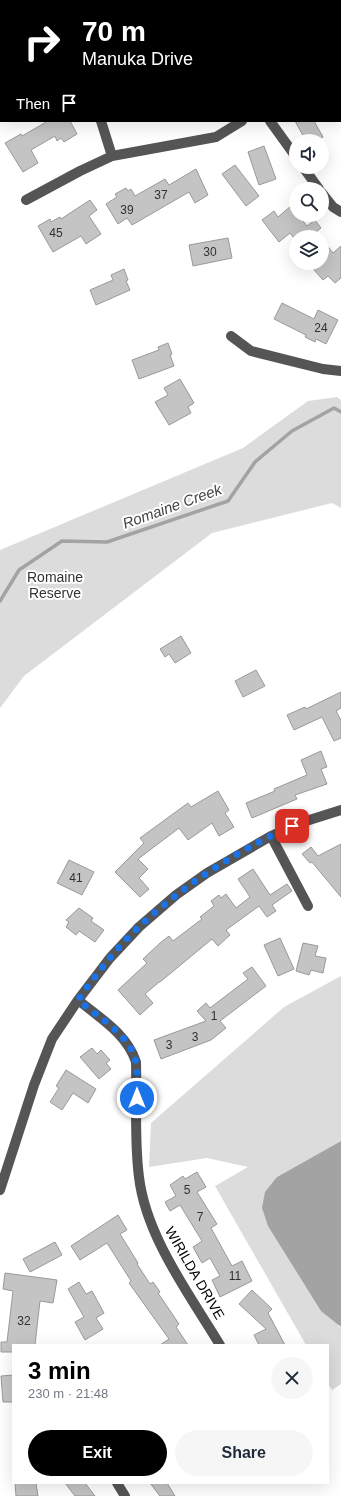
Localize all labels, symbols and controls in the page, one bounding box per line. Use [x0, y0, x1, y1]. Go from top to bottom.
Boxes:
icon: right [16, 16, 68, 68]
text: 70 m [82, 16, 146, 47]
text: Manuka Drive [82, 49, 193, 69]
icon: arrive [58, 92, 80, 114]
text: Then [16, 95, 50, 112]
map controls [289, 134, 329, 270]
button: sound [289, 134, 329, 174]
button: search [289, 182, 329, 222]
house number: 37 [154, 188, 168, 202]
house number: 39 [120, 203, 134, 217]
house number: 45 [49, 226, 63, 240]
button: layers [289, 230, 329, 270]
house number: 30 [203, 245, 217, 259]
house number: 24 [314, 321, 328, 335]
water label: Romaine Creek [120, 480, 225, 532]
park label: Romaine Reserve [27, 569, 83, 601]
pin [275, 809, 309, 843]
icon: arrive [281, 815, 303, 837]
house number: 41 [69, 871, 83, 885]
house number: 1 [211, 1009, 218, 1023]
house number: 3 [192, 1030, 199, 1044]
house number: 3 [166, 1038, 173, 1052]
position arrow [116, 1077, 158, 1119]
house number: 5 [184, 1183, 191, 1197]
house number: 7 [197, 1210, 204, 1224]
street label: WIRILDA DRIVE [162, 1224, 228, 1322]
house number: 11 [229, 1269, 242, 1283]
house number: 32 [17, 1314, 31, 1328]
text: 3 min [28, 1357, 91, 1384]
button: close [271, 1357, 313, 1399]
text: 230 m · 21:48 [28, 1386, 108, 1401]
button: Exit [28, 1430, 167, 1476]
button: Share [175, 1430, 313, 1476]

